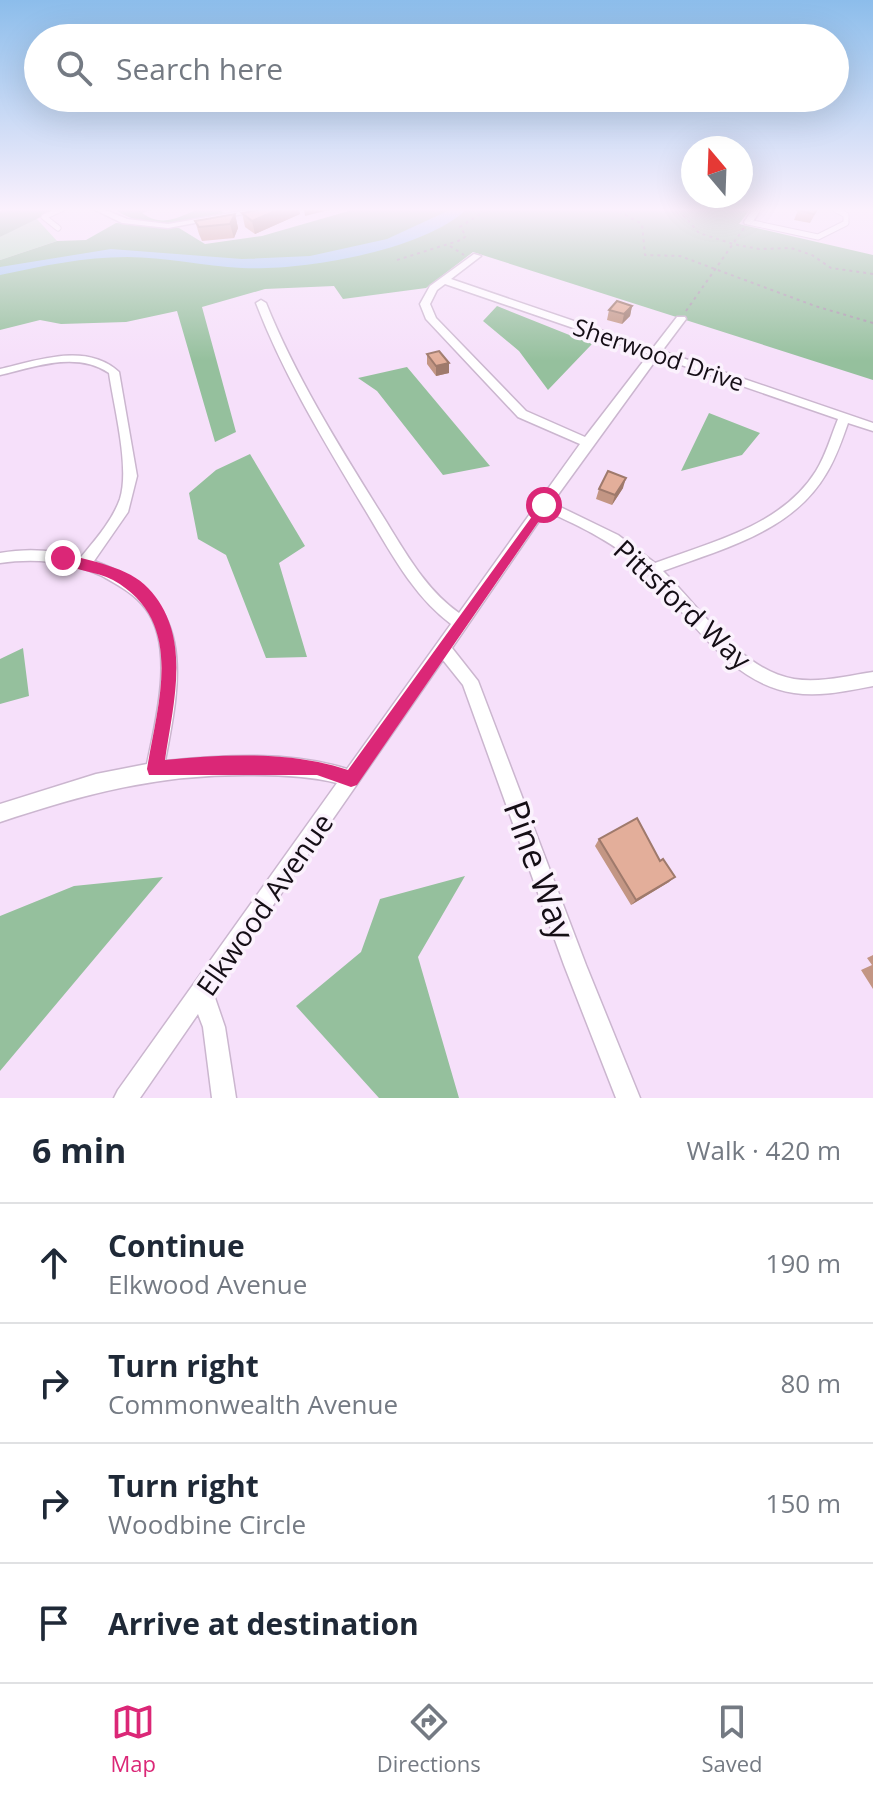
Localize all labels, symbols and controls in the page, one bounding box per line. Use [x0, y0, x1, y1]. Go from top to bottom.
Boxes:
search box [24, 24, 849, 112]
icon: search [52, 46, 96, 90]
text: Search here [116, 48, 283, 89]
north arrow [681, 136, 753, 208]
street label: Sherwood Drive [569, 309, 749, 399]
route start [526, 487, 562, 523]
street label: Pittsford Way [606, 531, 761, 678]
route end [45, 540, 81, 576]
street label: Pine Way [494, 794, 587, 947]
street label: Elkwood Avenue [187, 805, 341, 1003]
text: 6 min [32, 1127, 126, 1173]
text: Walk · 420 m [687, 1132, 841, 1168]
text: Continue [108, 1225, 245, 1266]
icon: ahead [32, 1241, 76, 1285]
text: 190 m [766, 1245, 841, 1281]
text: Elkwood Avenue [108, 1266, 307, 1302]
text: Turn right [108, 1345, 259, 1386]
icon: right [32, 1361, 76, 1405]
text: 80 m [780, 1365, 841, 1401]
text: Commonwealth Avenue [108, 1386, 398, 1422]
text: Turn right [108, 1465, 259, 1506]
icon: right [32, 1481, 76, 1525]
text: 150 m [766, 1485, 841, 1521]
text: Woodbine Circle [108, 1506, 306, 1542]
icon: arrive [32, 1601, 76, 1645]
text: Arrive at destination [108, 1603, 419, 1644]
tab: Map [110, 1700, 156, 1778]
tab: Directions [377, 1700, 481, 1778]
tab: Saved [701, 1700, 763, 1778]

